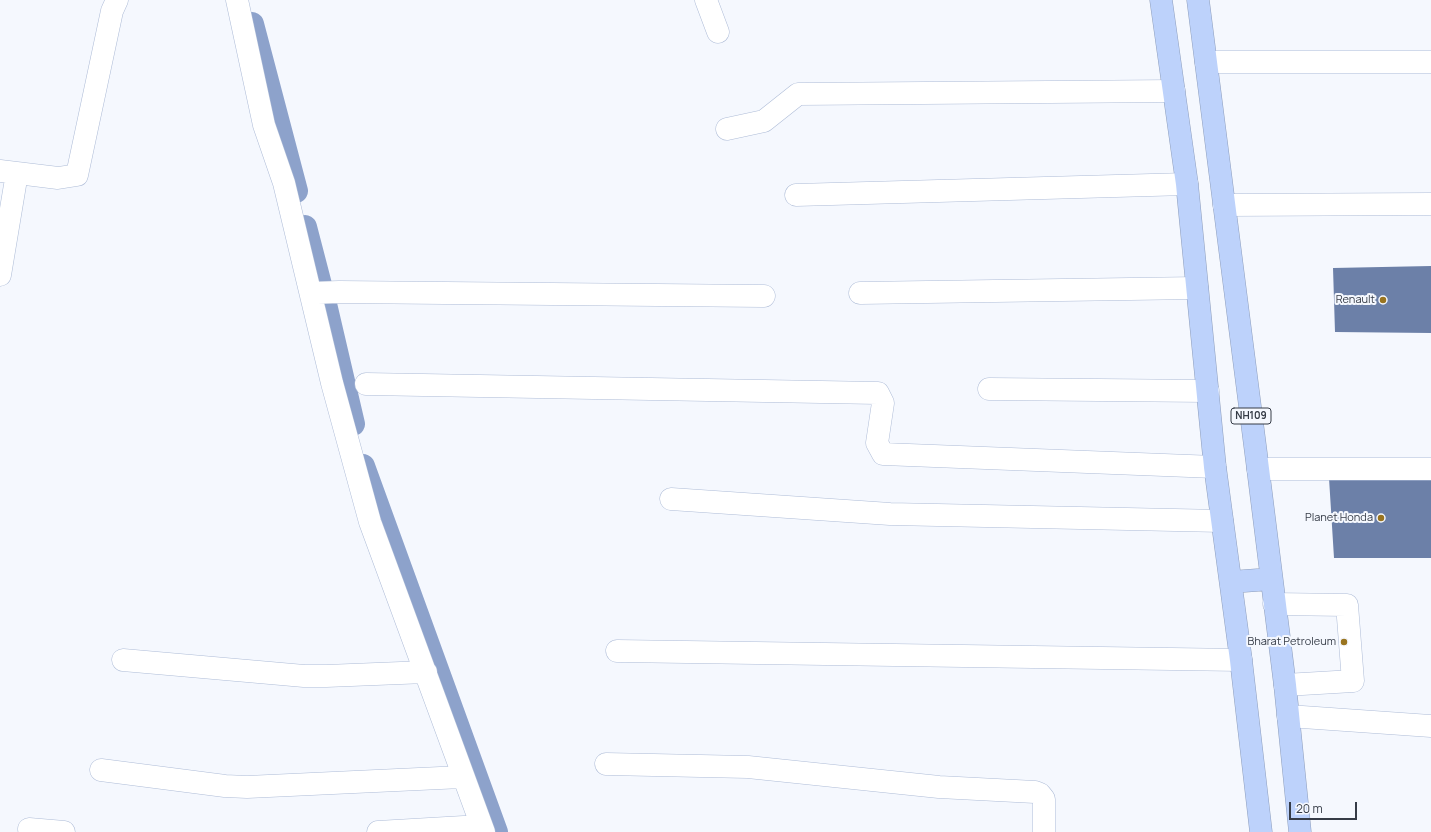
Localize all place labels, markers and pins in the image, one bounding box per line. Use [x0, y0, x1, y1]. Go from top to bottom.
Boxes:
place label: Renault [1336, 293, 1375, 307]
marker: Renault [1378, 295, 1388, 305]
place label: Planet Honda [1305, 511, 1373, 525]
marker: Planet Honda [1376, 513, 1386, 523]
place label: Bharat Petroleum [1247, 635, 1336, 649]
marker: Bharat Petroleum [1339, 637, 1349, 647]

